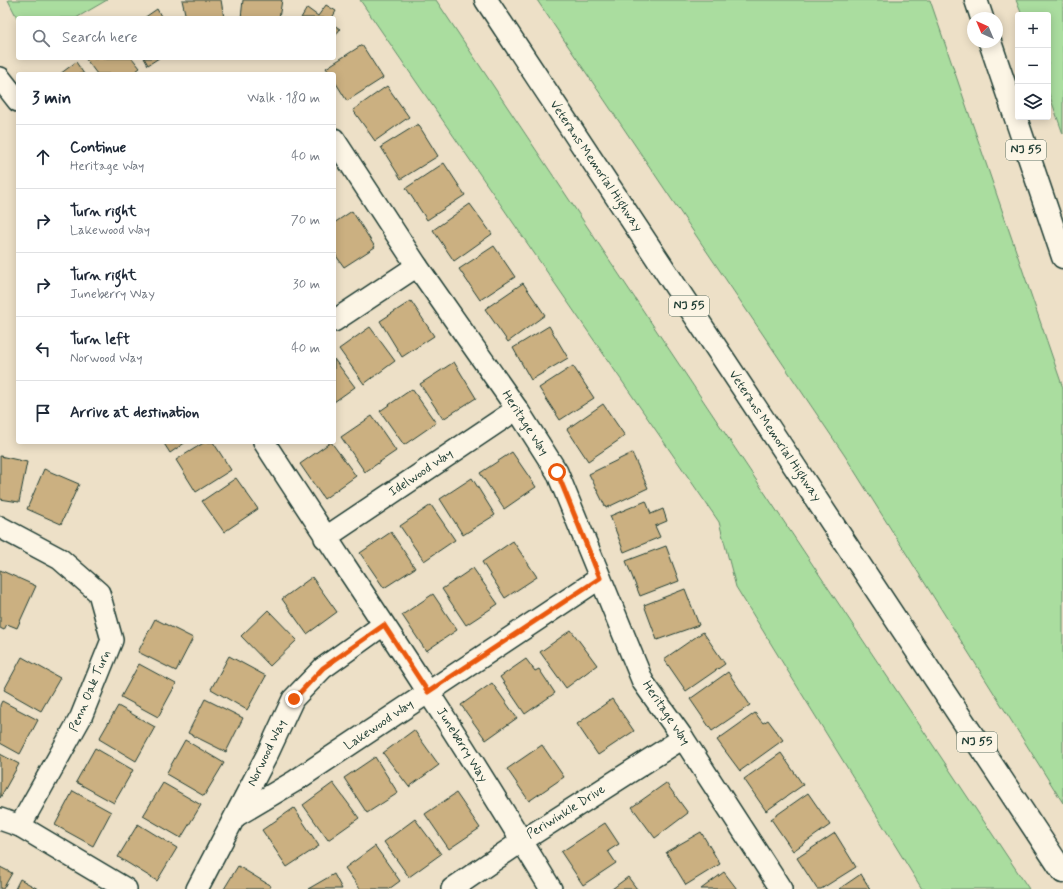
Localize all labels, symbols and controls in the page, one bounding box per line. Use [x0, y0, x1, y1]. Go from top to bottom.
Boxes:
north arrow [967, 12, 1003, 48]
map controls [1015, 12, 1051, 120]
button: + [1015, 12, 1051, 48]
search box [16, 16, 336, 60]
icon: search [30, 27, 52, 49]
text: Search here [62, 28, 138, 48]
button: − [1015, 48, 1051, 84]
button: layers [1015, 84, 1051, 120]
text: 3 min [32, 87, 71, 109]
text: Walk · 180 m [247, 90, 320, 107]
street label: Veterans Memorial Highway [544, 97, 647, 236]
text: Continue [70, 138, 126, 158]
road number: NJ 55 [1006, 140, 1046, 160]
icon: ahead [32, 146, 54, 168]
text: 40 m [291, 148, 320, 165]
text: Heritage Way [70, 158, 144, 175]
text: Turn right [70, 202, 137, 222]
icon: right [32, 210, 54, 232]
text: 70 m [291, 212, 320, 229]
text: Lakewood Way [70, 222, 150, 239]
text: Turn right [70, 266, 137, 286]
icon: right [32, 274, 54, 296]
text: 30 m [293, 276, 320, 293]
text: Juneberry Way [70, 286, 155, 303]
road number: NJ 55 [669, 296, 709, 316]
text: Turn left [70, 330, 130, 350]
icon: left [32, 338, 54, 360]
text: 40 m [291, 340, 320, 357]
text: Norwood Way [70, 350, 142, 367]
street label: Veterans Memorial Highway [723, 367, 826, 506]
street label: Heritage Way [498, 387, 552, 459]
icon: arrive [32, 402, 54, 424]
text: Arrive at destination [70, 403, 199, 423]
street label: Idelwood Way [386, 445, 456, 501]
route start [548, 463, 566, 481]
street label: Penn Oak Turn [65, 647, 115, 735]
street label: Heritage Way [638, 677, 694, 749]
route end [285, 690, 303, 708]
street label: Lakewood Way [341, 696, 417, 754]
street label: Juneberry Way [432, 704, 492, 786]
street label: Norwood Way [243, 717, 291, 789]
road number: NJ 55 [957, 732, 997, 752]
street label: Periwinkle Drive [523, 781, 609, 843]

